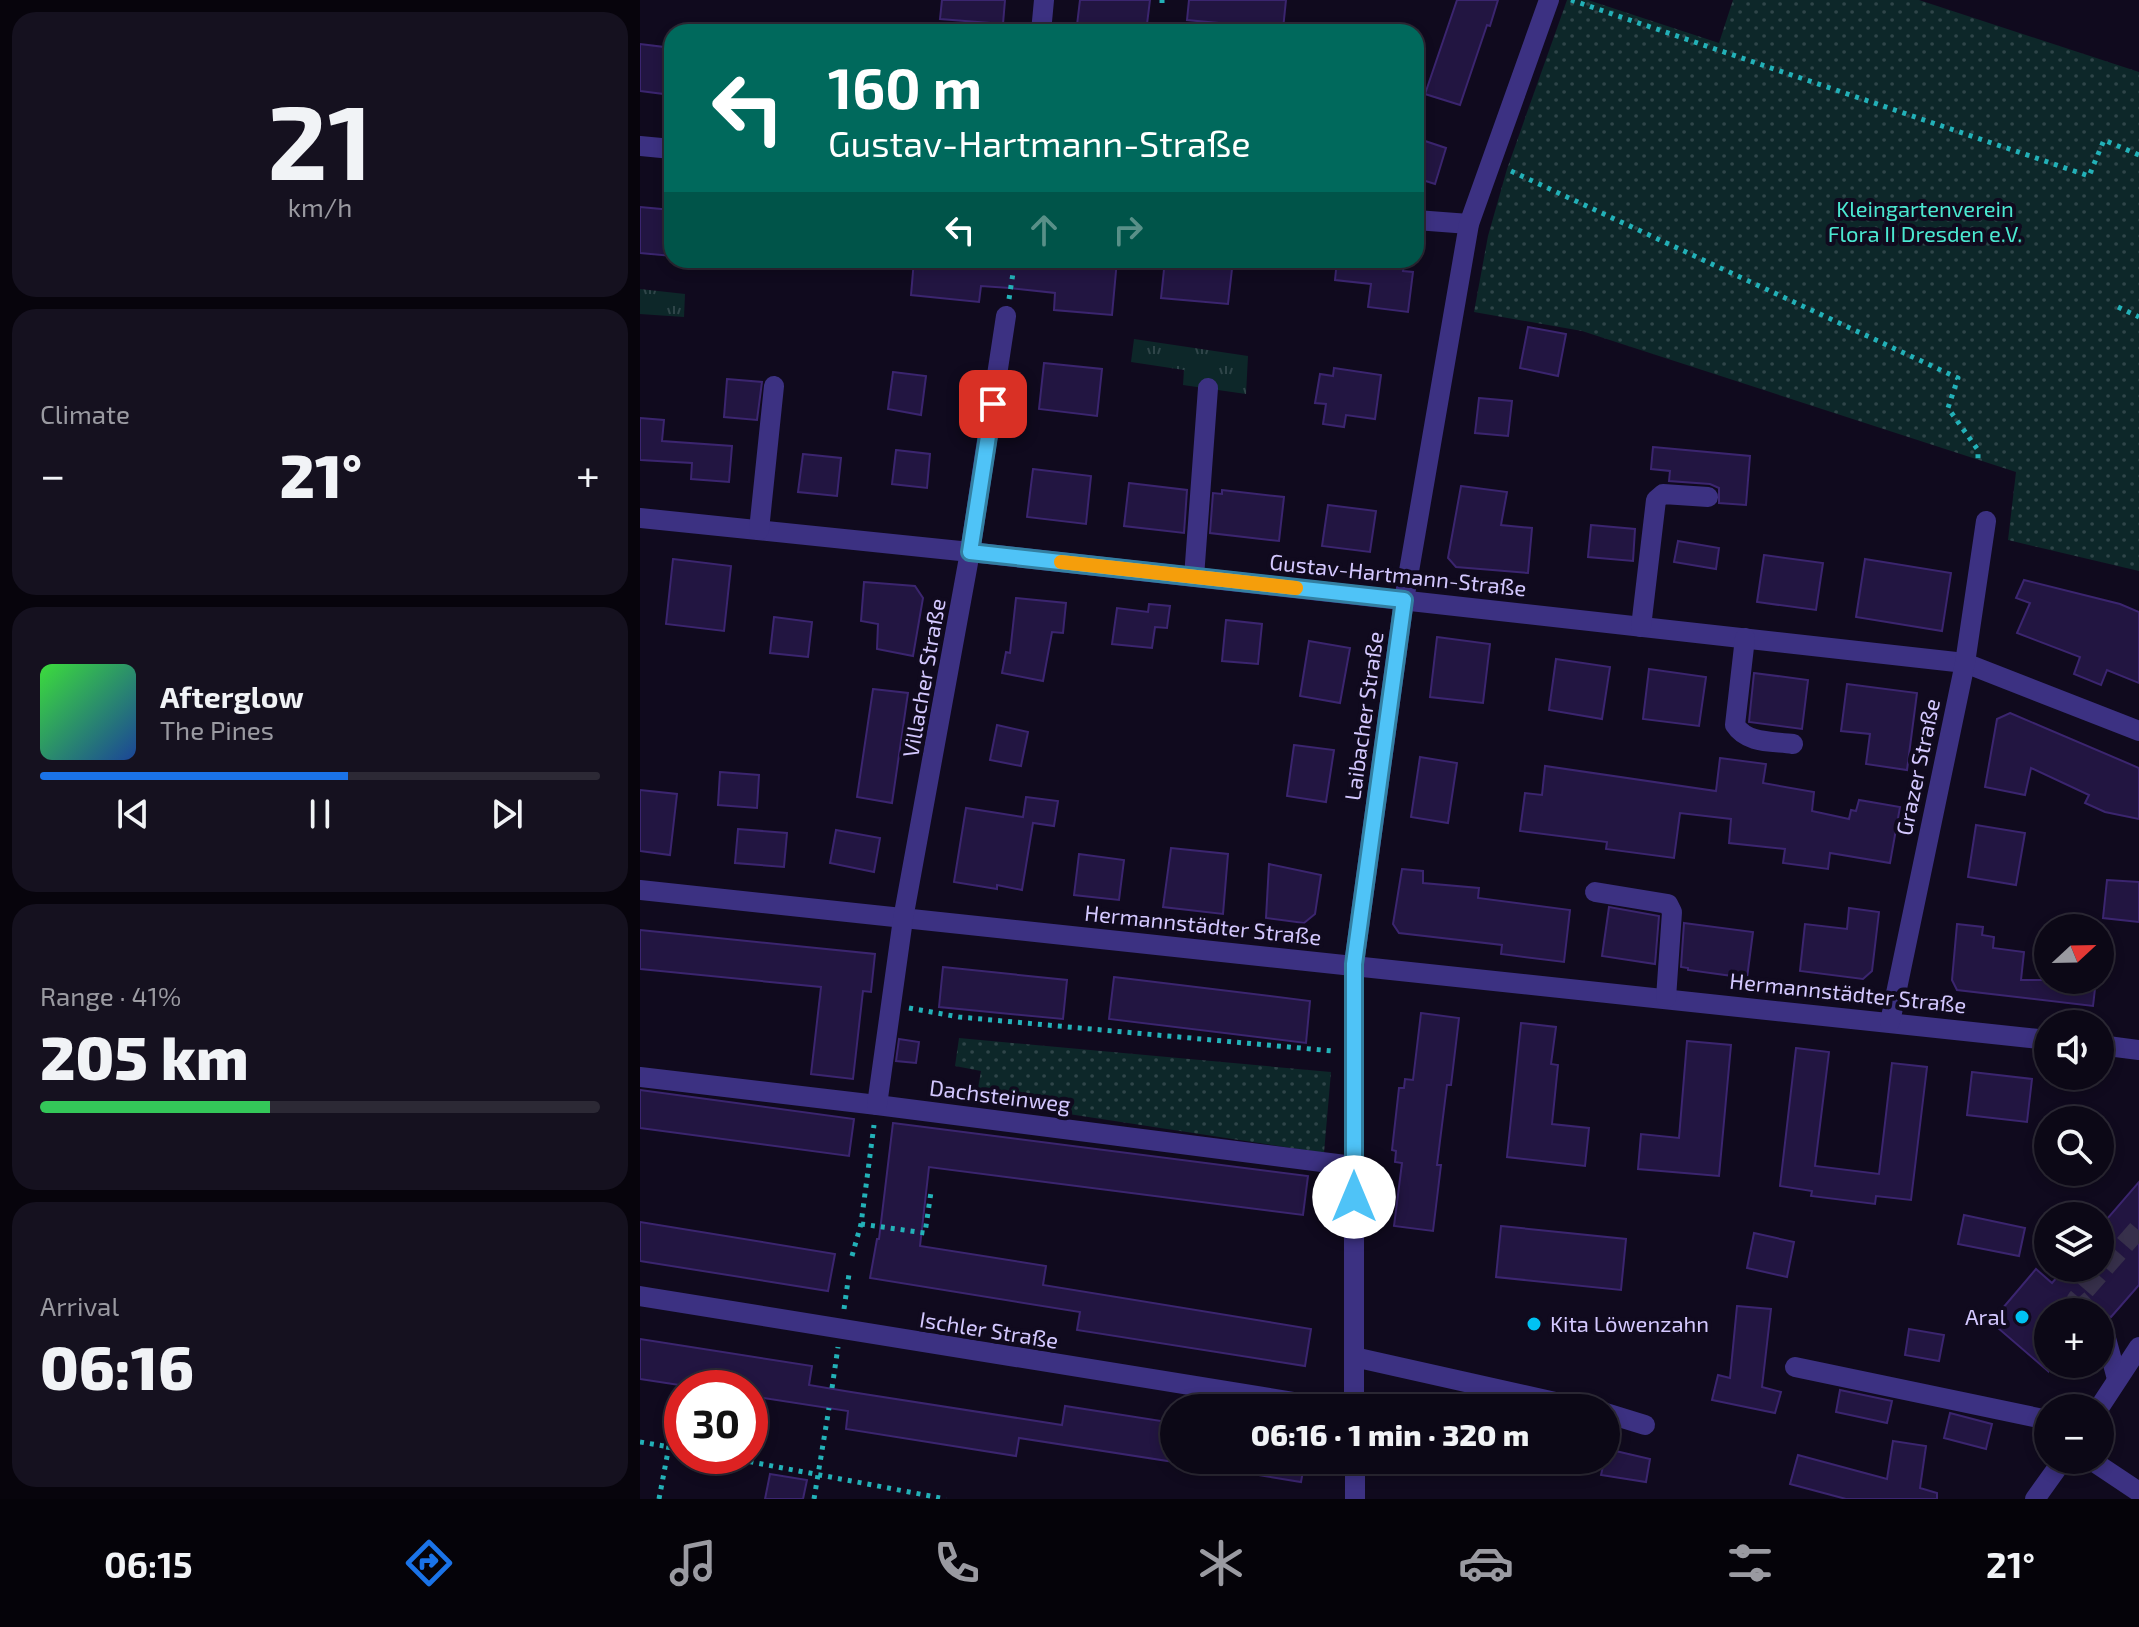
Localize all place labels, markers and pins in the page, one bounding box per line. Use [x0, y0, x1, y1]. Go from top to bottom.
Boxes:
pin [959, 370, 1027, 438]
place label: Aral [1965, 1303, 2006, 1329]
marker: Aral [2013, 1308, 2031, 1326]
place label: Kita Löwenzahn [1550, 1310, 1709, 1336]
marker: Kita Löwenzahn [1525, 1315, 1543, 1333]

